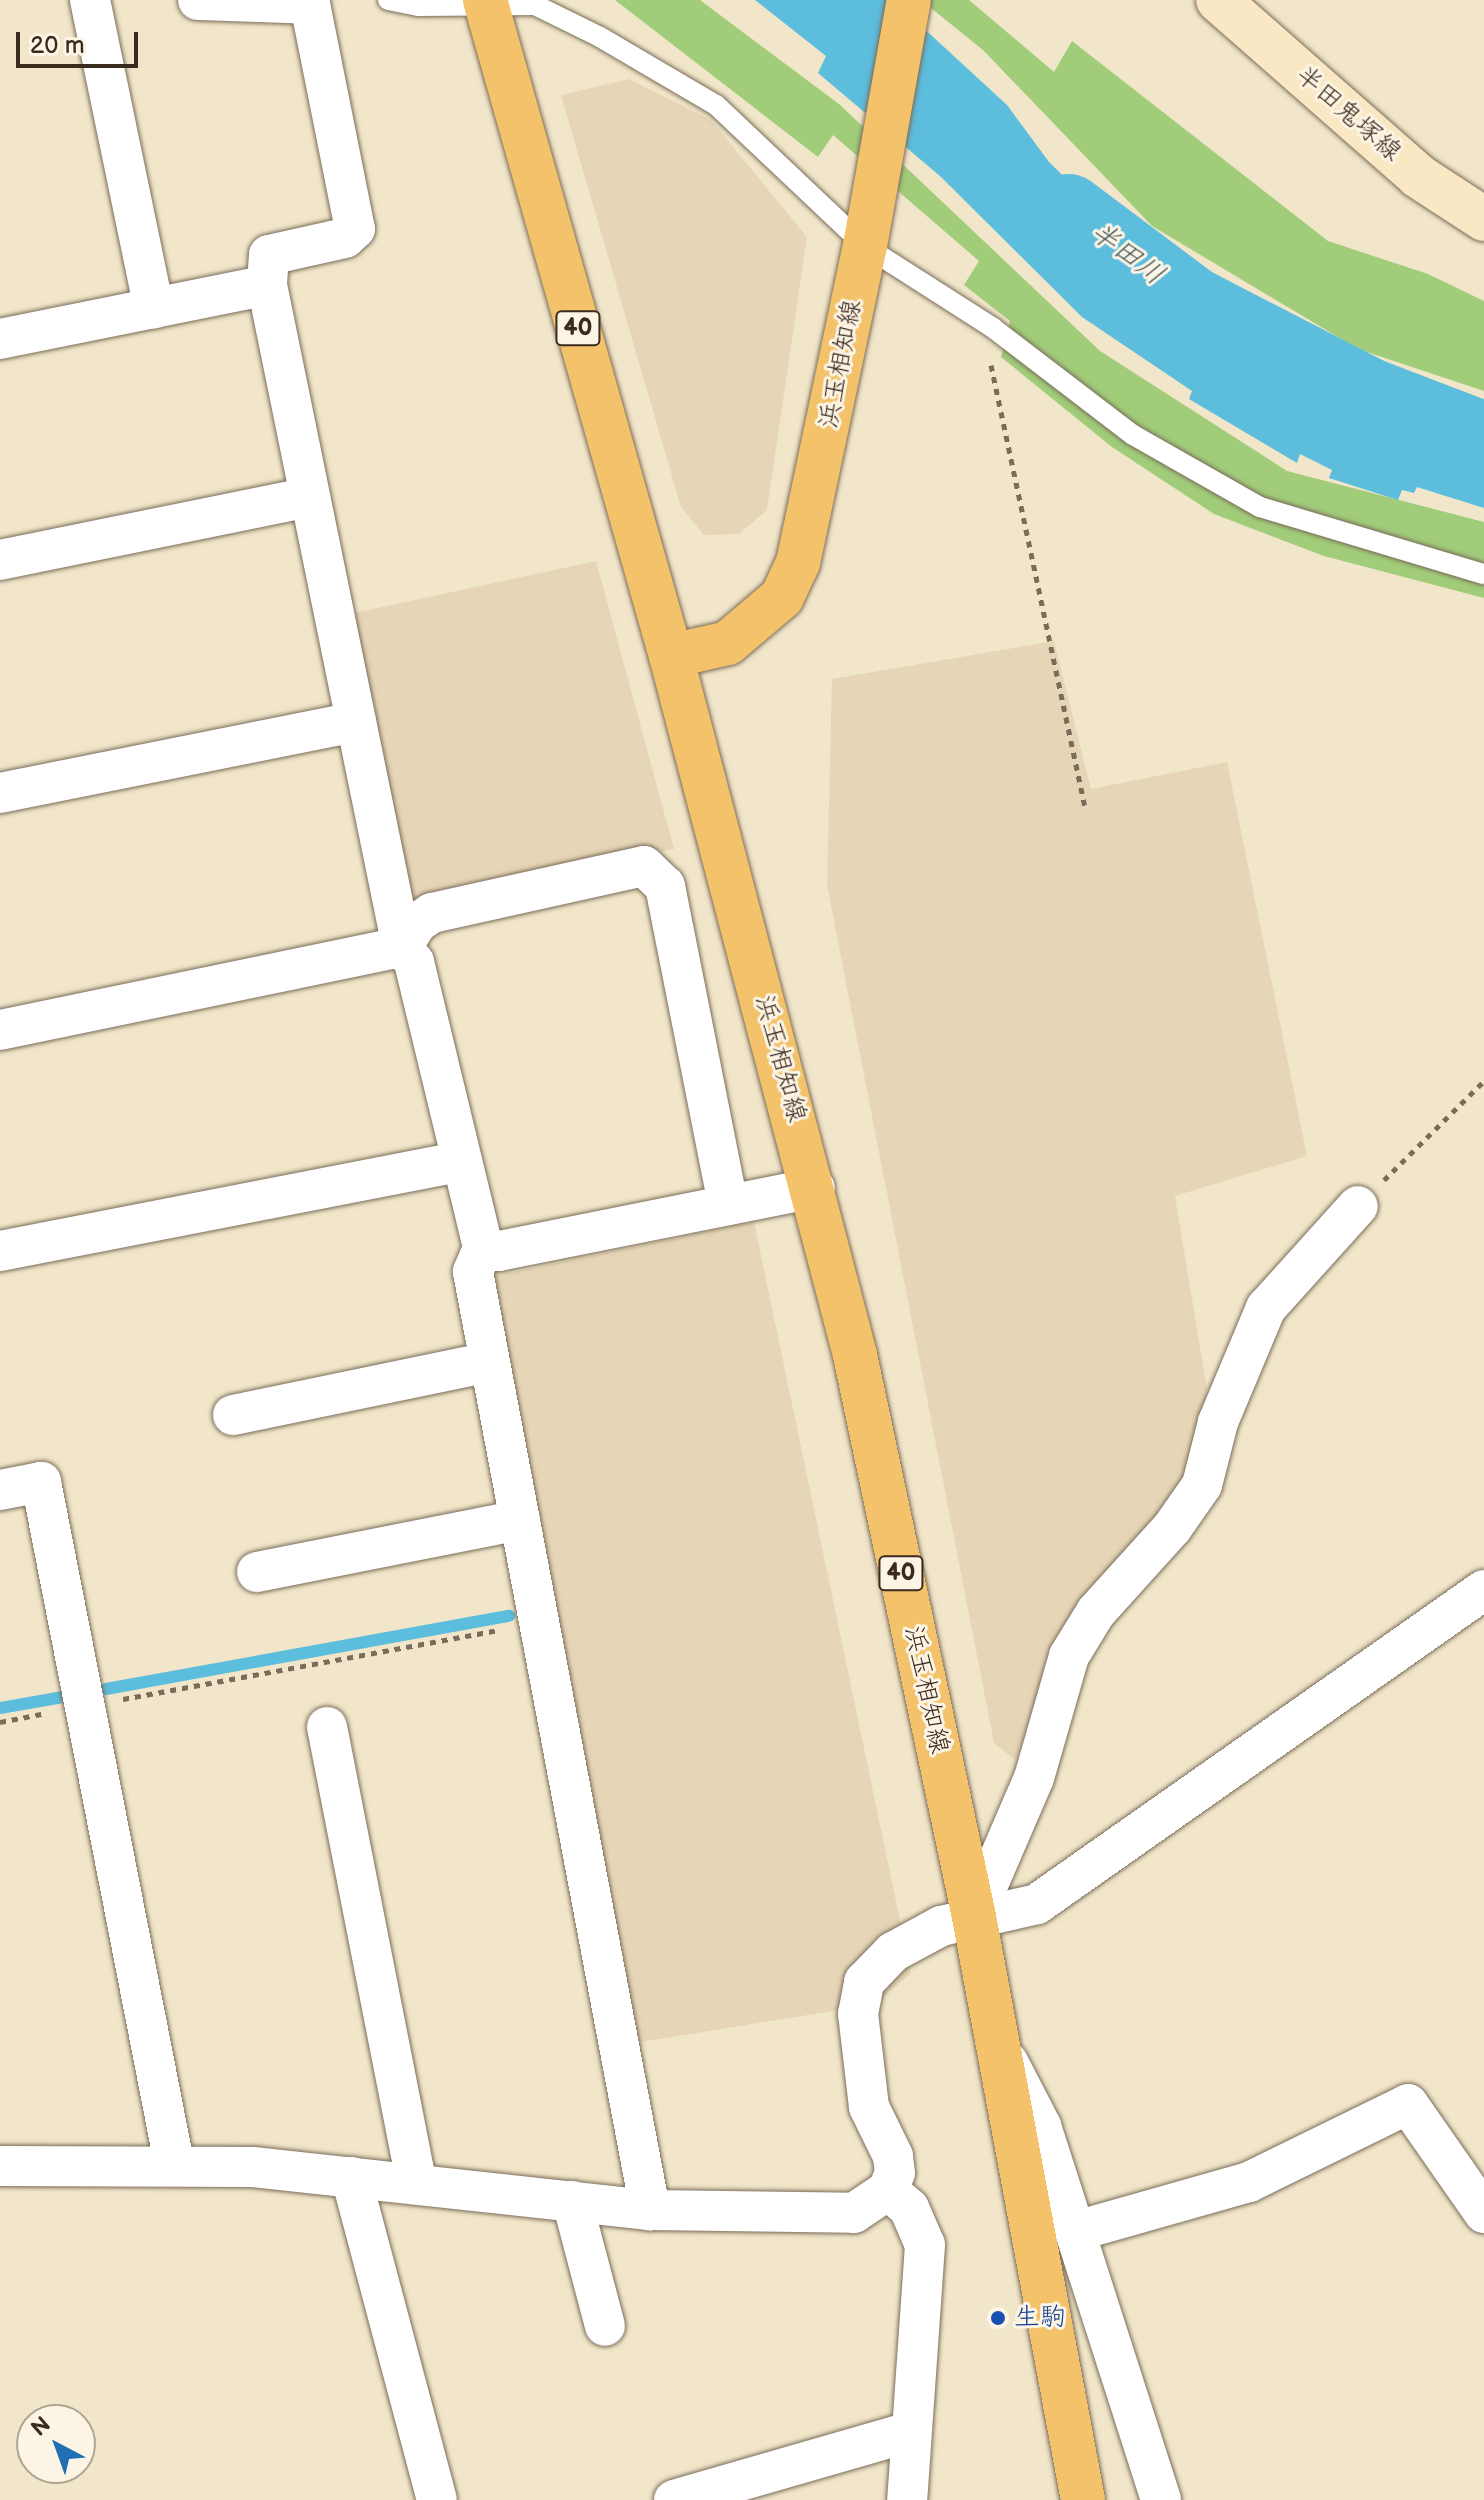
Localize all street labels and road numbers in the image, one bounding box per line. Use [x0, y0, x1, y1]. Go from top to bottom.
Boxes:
street label: 半田鬼塚線 [1289, 60, 1407, 168]
street label: 浜玉相知線 [813, 297, 869, 431]
road number: 40 [554, 308, 602, 348]
street label: 浜玉相知線 [748, 992, 812, 1126]
road number: 40 [877, 1553, 925, 1593]
street label: 浜玉相知線 [897, 1623, 955, 1757]

